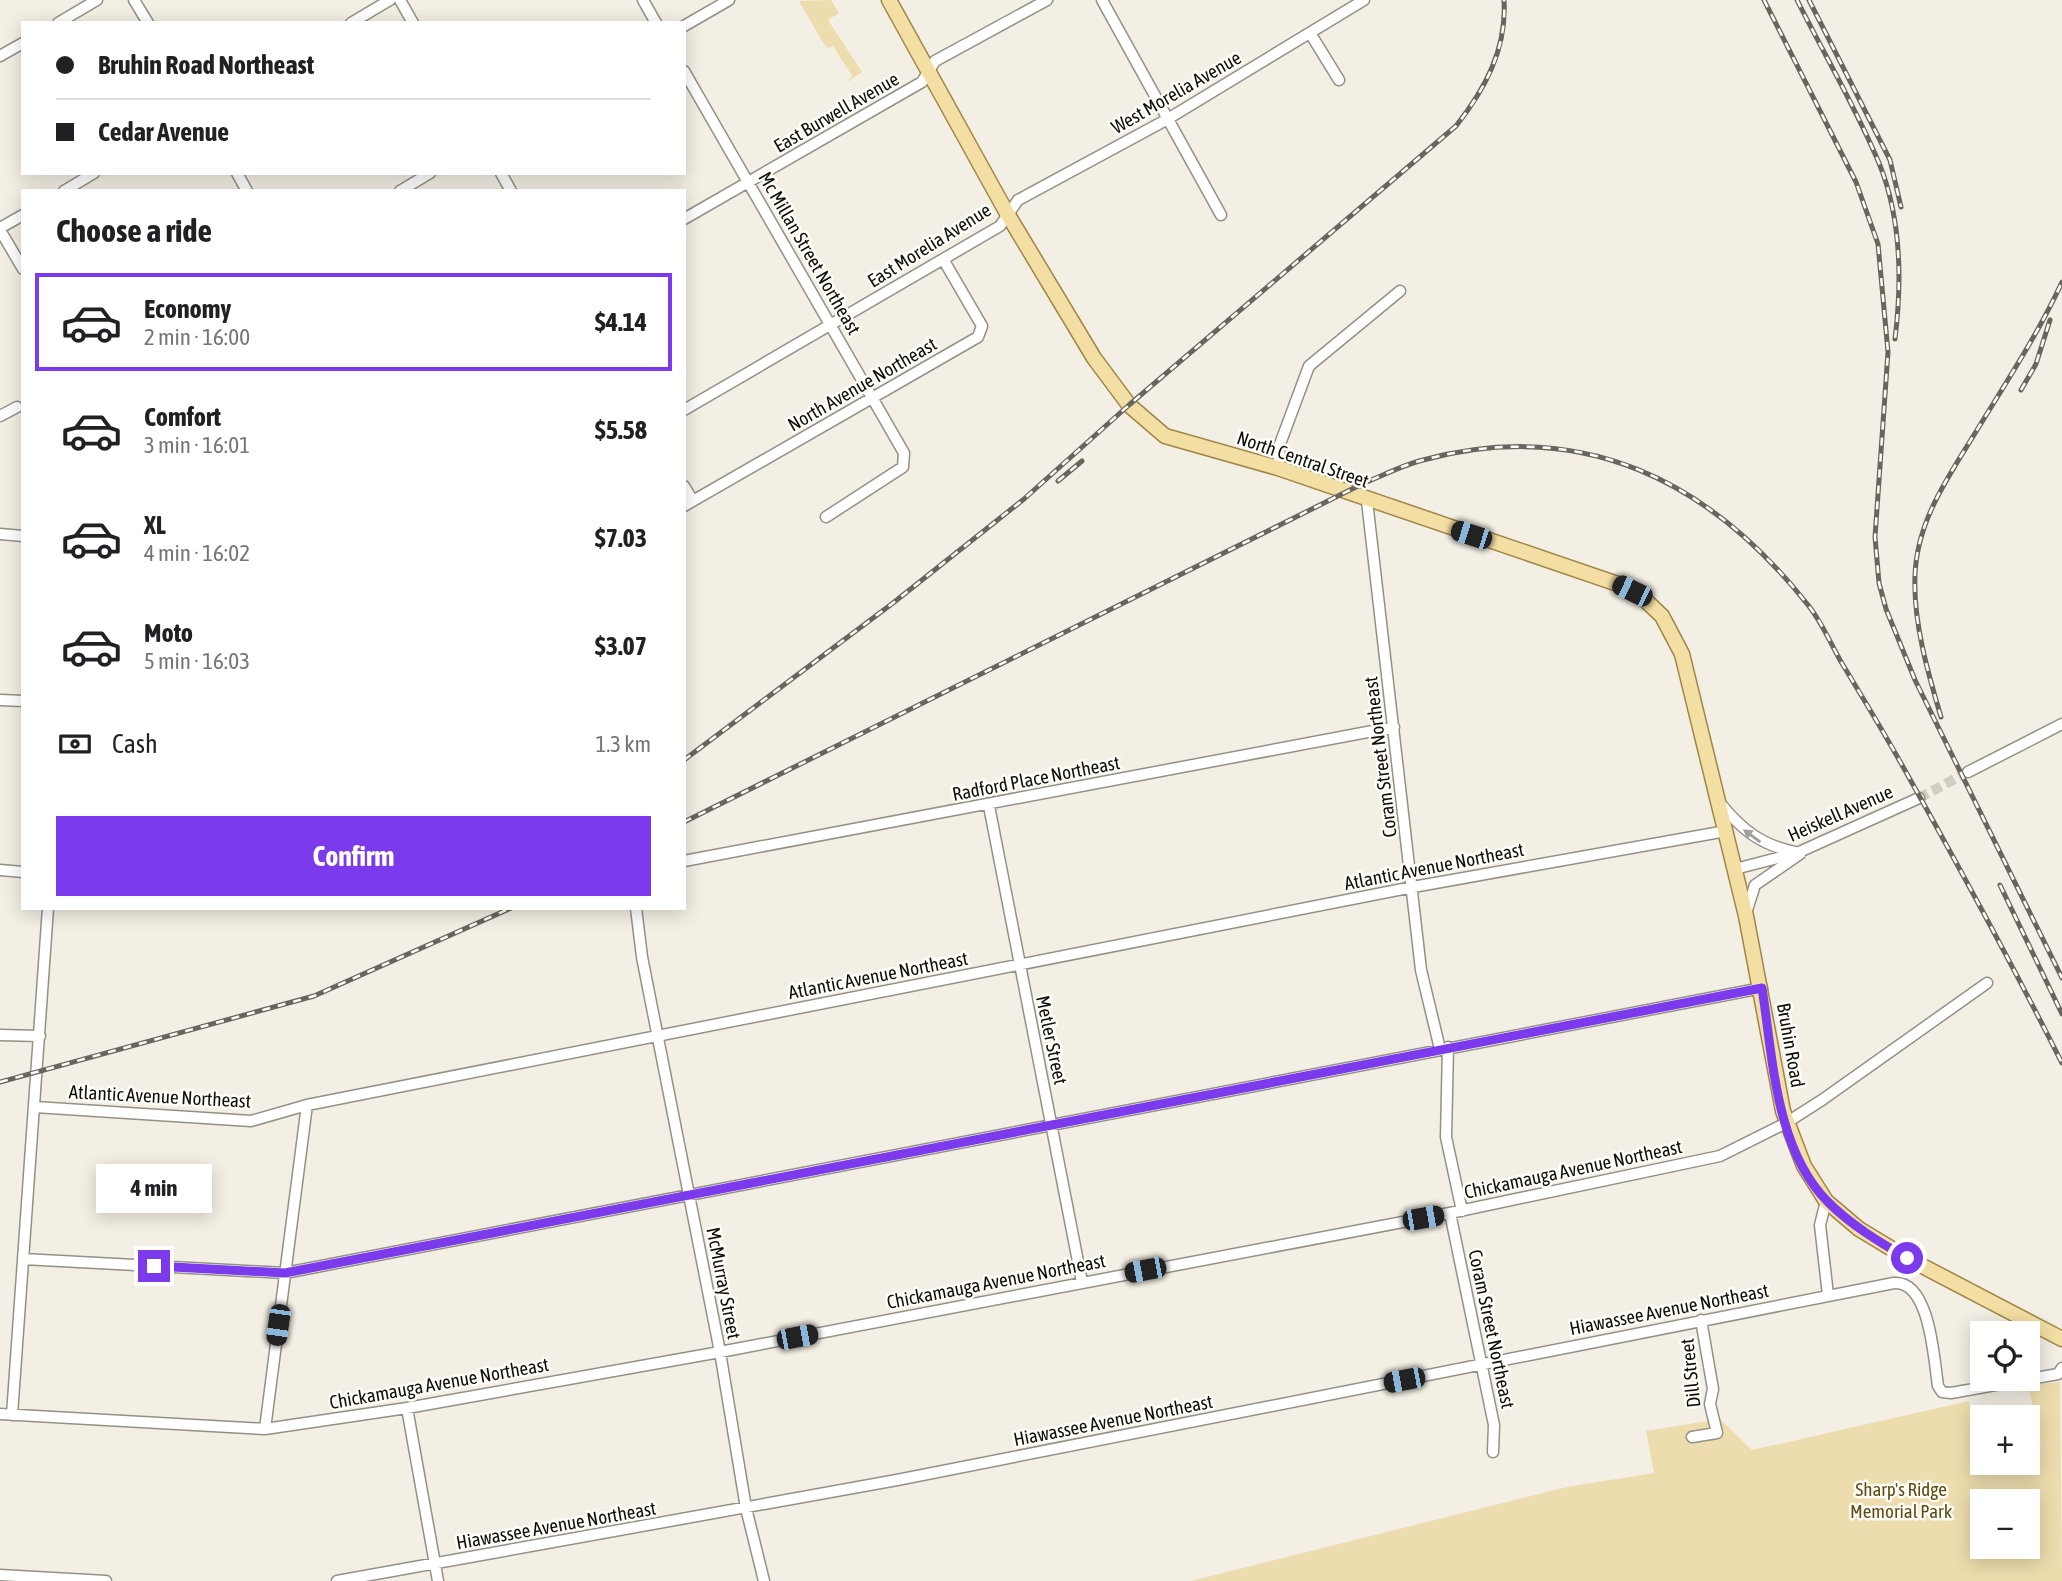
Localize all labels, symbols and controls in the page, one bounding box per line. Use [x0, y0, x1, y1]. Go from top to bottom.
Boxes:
street label: West Morelia Avenue [1107, 46, 1245, 138]
text: Bruhin Road Northeast [98, 50, 314, 80]
street label: East Burwell Avenue [770, 67, 902, 157]
text: Cedar Avenue [98, 117, 229, 147]
street label: Mc Millan Street Northeast [754, 168, 866, 338]
street label: East Morelia Avenue [863, 198, 995, 292]
text: Choose a ride [56, 212, 212, 249]
icon: car [60, 291, 123, 354]
text: Economy [144, 294, 231, 324]
text: $4.14 [595, 307, 647, 337]
text: 2 min · 16:00 [144, 324, 250, 350]
street label: North Avenue Northeast [784, 332, 940, 436]
icon: car [60, 399, 123, 462]
text: Comfort [144, 402, 221, 432]
text: $5.58 [595, 415, 647, 445]
street label: North Central Street [1234, 426, 1372, 492]
text: 3 min · 16:01 [144, 432, 250, 458]
icon: car [60, 507, 123, 570]
text: XL [144, 510, 166, 540]
car [1448, 519, 1495, 551]
text: $7.03 [595, 523, 647, 553]
text: 4 min · 16:02 [144, 540, 250, 566]
car [1609, 572, 1656, 610]
icon: car [60, 615, 123, 678]
text: Moto [144, 618, 193, 648]
text: $3.07 [595, 631, 647, 661]
text: 5 min · 16:03 [144, 648, 250, 674]
street label: Coram Street Northeast [1359, 675, 1401, 839]
icon: cash [56, 725, 94, 763]
text: Cash [112, 729, 158, 759]
text: 1.3 km [595, 731, 651, 757]
street label: Radford Place Northeast [950, 751, 1122, 805]
street label: Heiskell Avenue [1784, 780, 1896, 846]
button: Confirm [56, 816, 651, 896]
one-way arrow [1743, 829, 1761, 843]
street label: Atlantic Avenue Northeast [1342, 838, 1526, 894]
street label: Atlantic Avenue Northeast [786, 947, 970, 1003]
street label: Metler Street [1032, 994, 1072, 1086]
street label: Bruhin Road [1773, 1001, 1809, 1089]
street label: Atlantic Avenue Northeast [68, 1080, 252, 1112]
street label: Chickamauga Avenue Northeast [1462, 1135, 1684, 1203]
callout: 4 min [96, 1164, 212, 1214]
text: 4 min [131, 1175, 177, 1201]
car [1401, 1204, 1446, 1232]
street label: McMurray Street [702, 1225, 746, 1341]
route start [1891, 1242, 1923, 1274]
street label: Coram Street Northeast [1464, 1247, 1520, 1411]
street label: Chickamauga Avenue Northeast [885, 1249, 1107, 1313]
route end [138, 1250, 170, 1282]
car [1123, 1256, 1168, 1284]
street label: Hiawassee Avenue Northeast [1568, 1279, 1770, 1339]
car [265, 1303, 292, 1347]
map controls [1970, 1321, 2040, 1559]
button: locate [1970, 1321, 2040, 1391]
car [775, 1323, 820, 1351]
street label: Dill Street [1675, 1337, 1705, 1409]
street label: Chickamauga Avenue Northeast [328, 1353, 550, 1413]
car [1382, 1366, 1427, 1394]
street label: Hiawassee Avenue Northeast [1012, 1390, 1214, 1450]
button: + [1970, 1405, 2040, 1475]
park label: Sharp's Ridge Memorial Park [1850, 1478, 1953, 1522]
button: − [1970, 1489, 2040, 1559]
street label: Hiawassee Avenue Northeast [454, 1497, 658, 1553]

